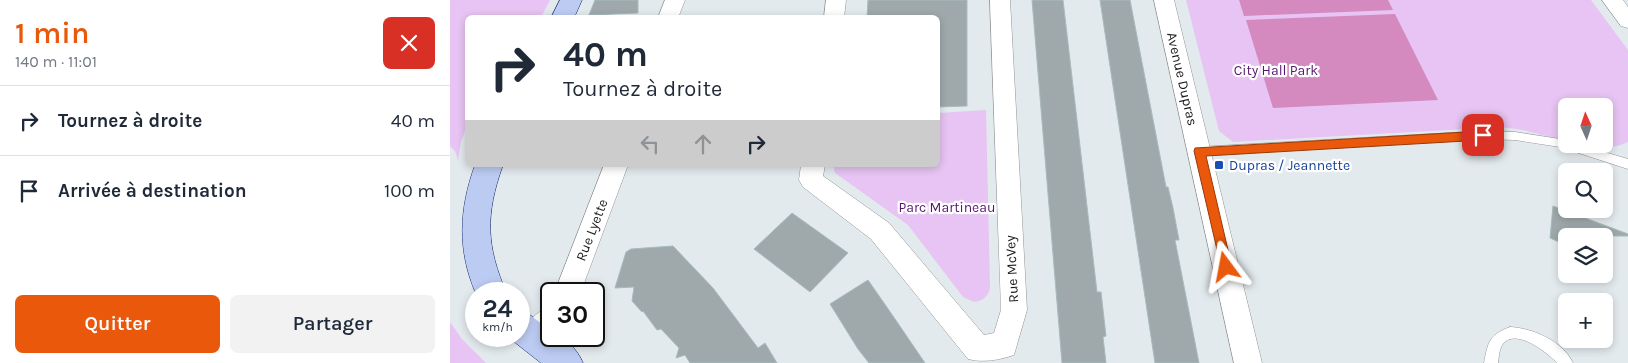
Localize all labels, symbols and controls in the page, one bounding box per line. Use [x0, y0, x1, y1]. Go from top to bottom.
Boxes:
text: 1 min [15, 15, 89, 51]
button: close [383, 17, 435, 69]
street label: Avenue Dupras [1163, 31, 1201, 127]
text: 40 m [563, 34, 648, 75]
icon: right [480, 35, 545, 100]
text: 140 m · 11:01 [15, 52, 97, 71]
park label: City Hall Park [1234, 62, 1318, 79]
text: Tournez à droite [563, 76, 722, 102]
north arrow [1558, 98, 1612, 152]
map controls [1558, 98, 1613, 348]
icon: right [15, 107, 43, 135]
text: Tournez à droite [58, 110, 202, 132]
text: 40 m [391, 110, 435, 132]
pin [1462, 114, 1504, 156]
icon: arrive [1469, 121, 1497, 149]
icon: left [636, 130, 664, 158]
icon: ahead [689, 130, 717, 158]
icon: right [742, 130, 770, 158]
place label: Dupras / Jeannette [1229, 157, 1350, 174]
marker: Dupras / Jeannette [1213, 159, 1225, 171]
button: search [1558, 163, 1613, 218]
icon: arrive [15, 177, 43, 205]
text: Arrivée à destination [58, 180, 247, 202]
text: 100 m [384, 180, 435, 202]
street label: Rue Lyette [572, 197, 612, 263]
park label: Parc Martineau [899, 199, 995, 216]
button: layers [1558, 228, 1613, 283]
street label: Rue McVey [1002, 234, 1022, 303]
position arrow [1199, 240, 1251, 292]
speed limit sign: 30 [540, 282, 605, 347]
button: + [1558, 293, 1613, 348]
text: 24 [482, 294, 513, 323]
button: Quitter [15, 295, 220, 353]
button: Partager [230, 295, 435, 353]
text: km/h [482, 320, 513, 334]

